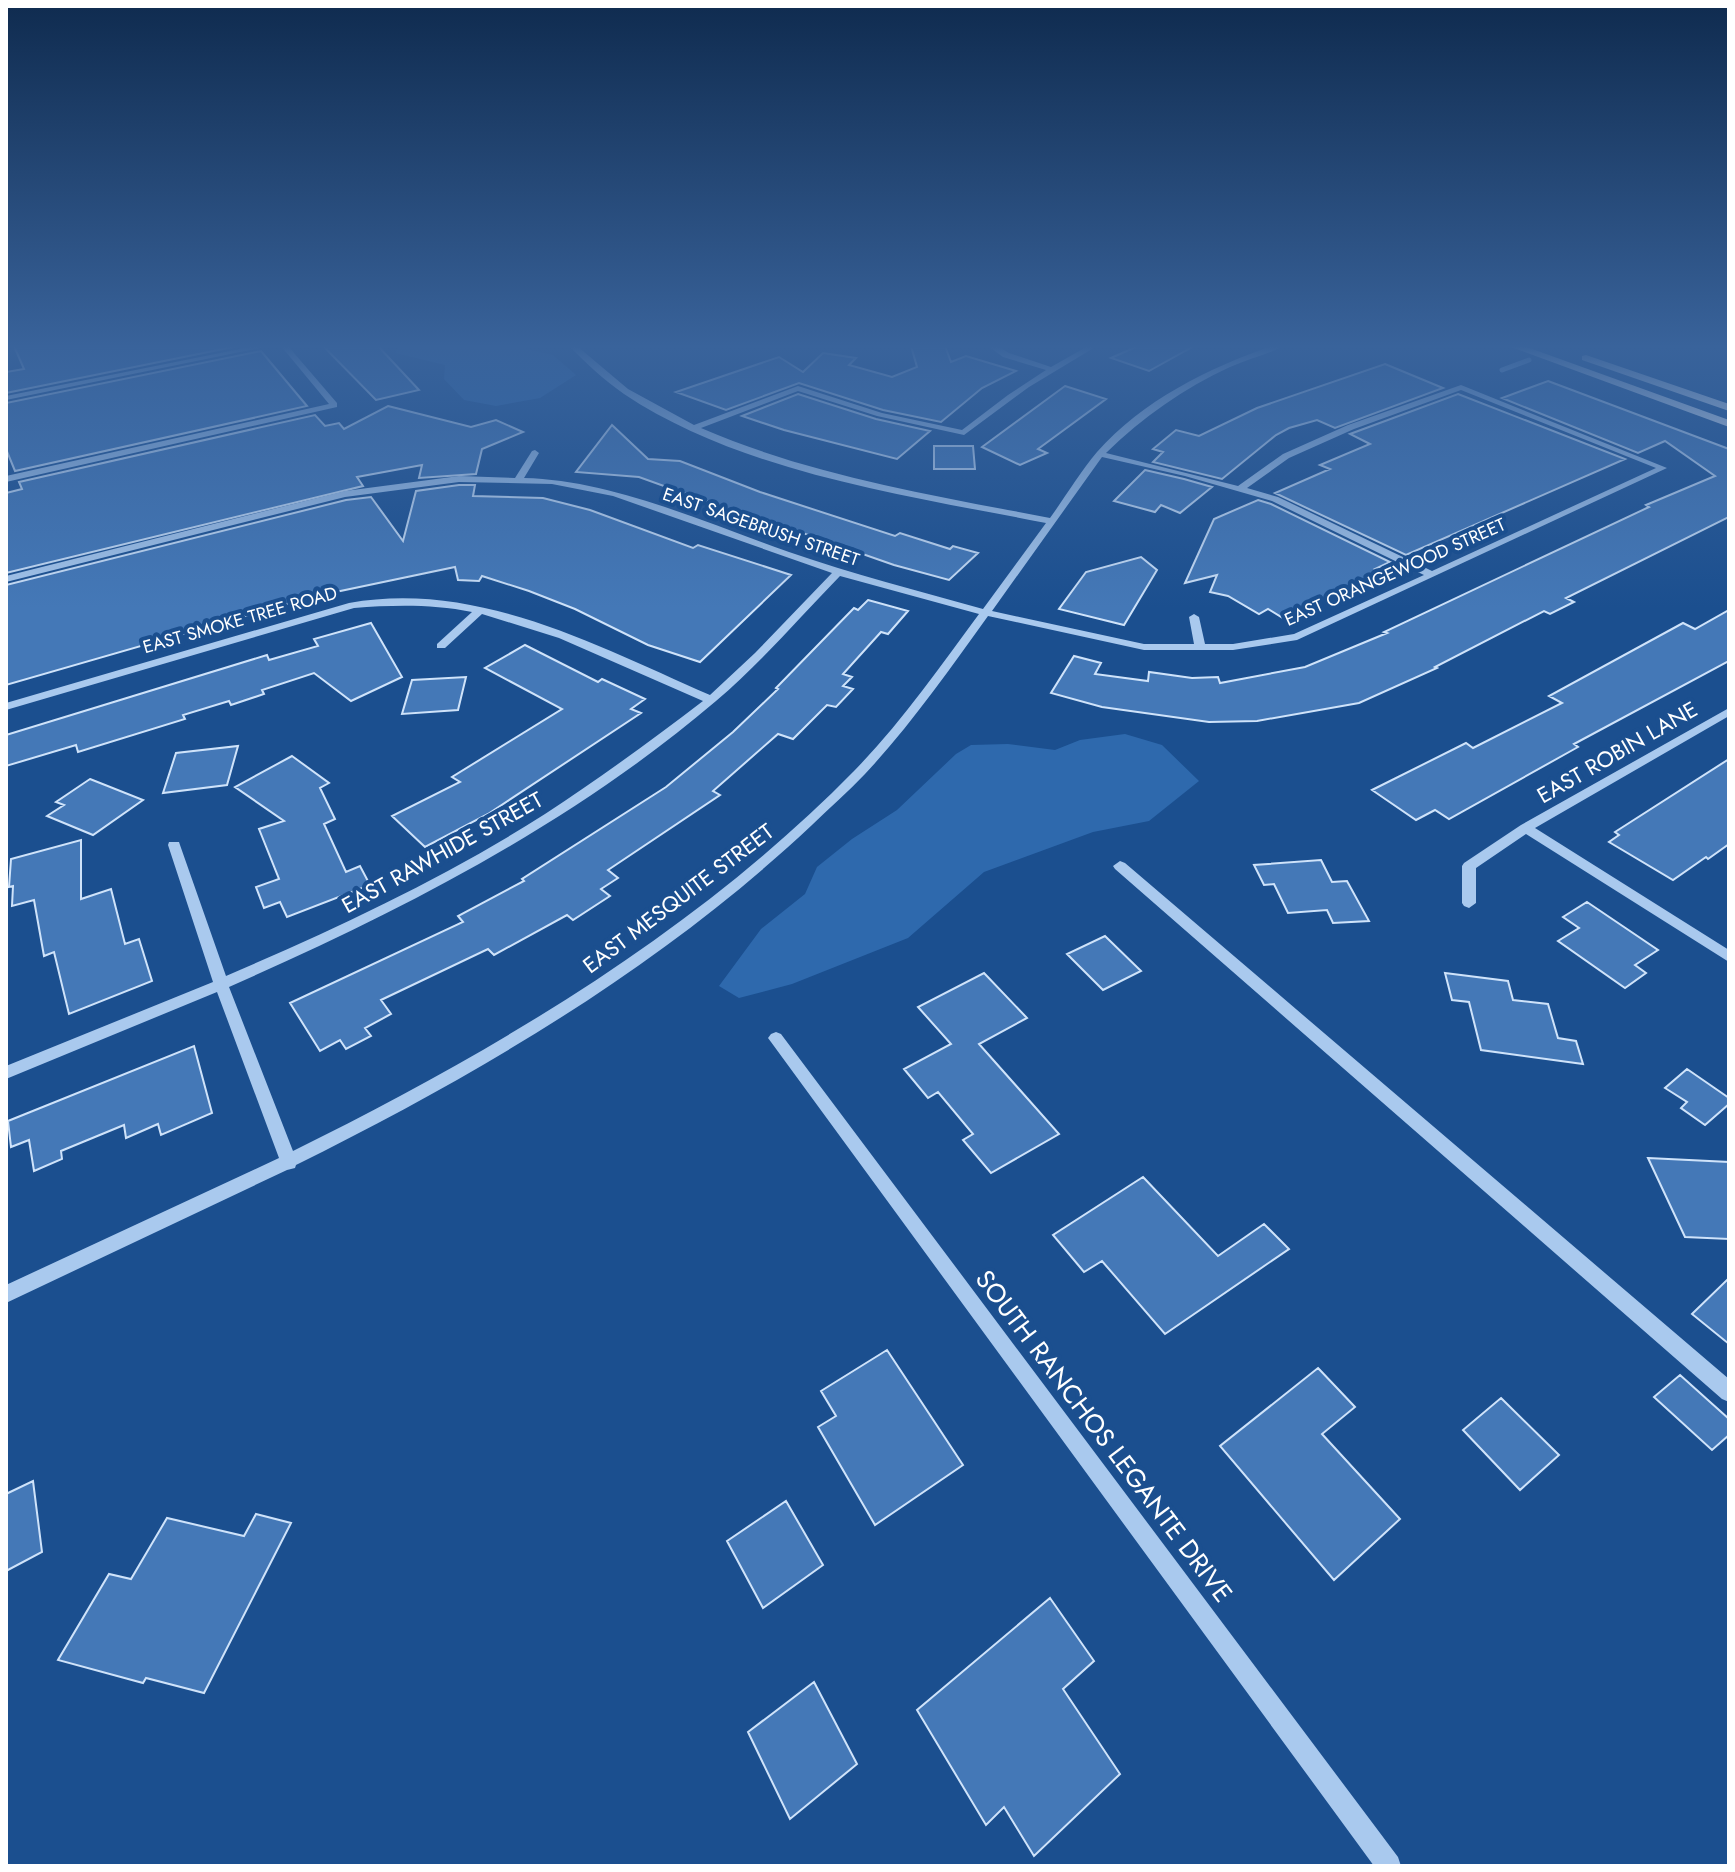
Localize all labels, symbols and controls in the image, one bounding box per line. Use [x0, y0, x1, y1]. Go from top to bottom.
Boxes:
street label: EAST SAGEBRUSH STREET [659, 481, 863, 573]
street label: EAST ORANGEWOOD STREET [1280, 511, 1510, 633]
street label: EAST SMOKE TREE ROAD [140, 580, 340, 660]
street label: EAST ROBIN LANE [1531, 693, 1703, 811]
street label: EAST RAWHIDE STREET [336, 783, 549, 921]
street label: EAST MESQUITE STREET [576, 815, 781, 981]
street label: SOUTH RANCHOS LEGANTE DRIVE [966, 1262, 1242, 1610]

